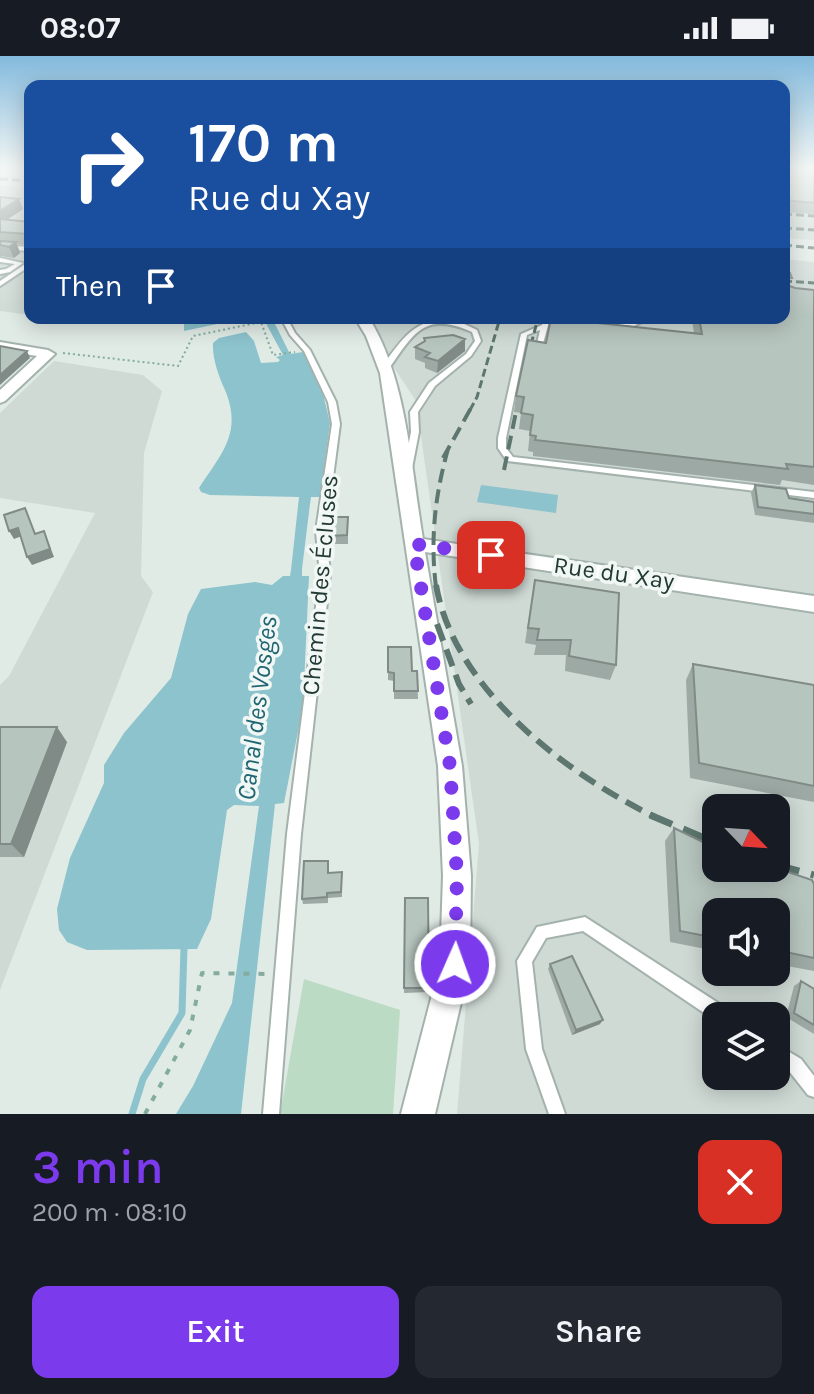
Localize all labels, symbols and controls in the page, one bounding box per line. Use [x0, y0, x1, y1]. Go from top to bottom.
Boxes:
text: 08:07 [40, 10, 120, 46]
text: 170 m [188, 110, 339, 175]
icon: right [56, 112, 160, 216]
text: Rue du Xay [188, 177, 370, 219]
icon: arrive [139, 264, 183, 308]
text: Then [56, 268, 123, 304]
street label: Chemin des Écluses [295, 474, 344, 696]
pin [457, 521, 525, 589]
icon: arrive [469, 533, 513, 577]
street label: Rue du Xay [552, 551, 676, 595]
water label: Canal des Vosges [230, 614, 284, 802]
north arrow [702, 794, 790, 882]
map controls [702, 794, 790, 1090]
button: sound [702, 898, 790, 986]
position arrow [413, 922, 497, 1006]
button: layers [702, 1002, 790, 1090]
text: 3 min [32, 1139, 164, 1195]
button: close [698, 1140, 782, 1224]
text: 200 m · 08:10 [32, 1197, 187, 1228]
button: Exit [32, 1286, 399, 1378]
button: Share [415, 1286, 782, 1378]

